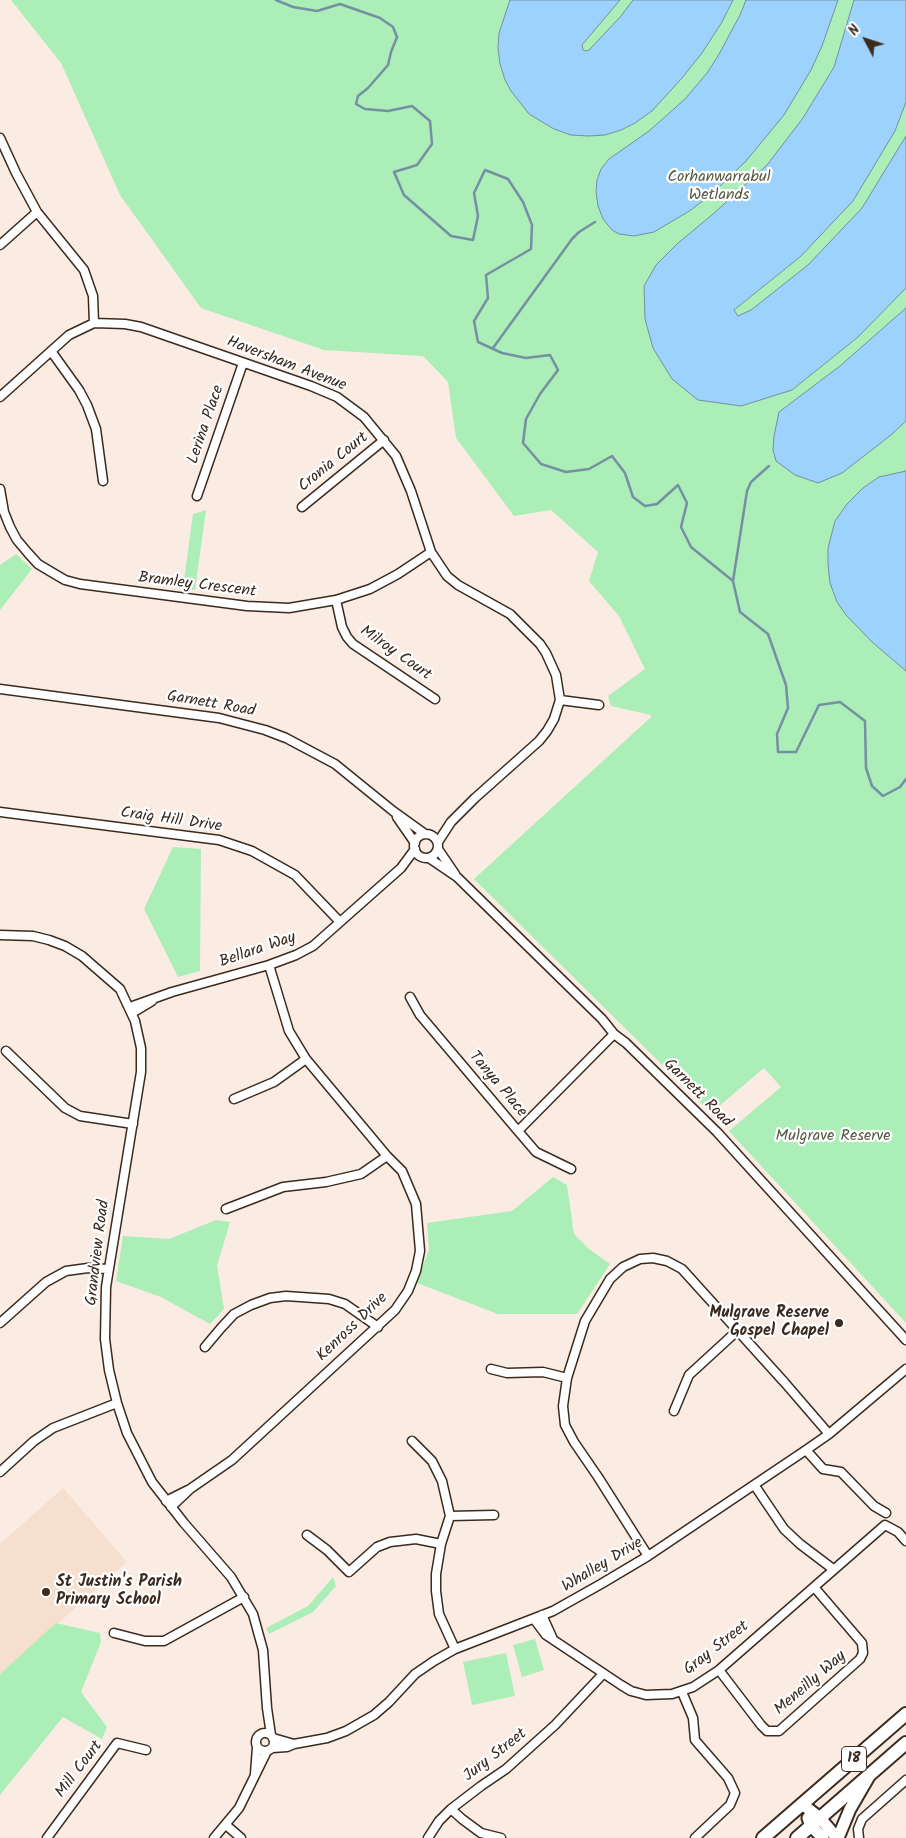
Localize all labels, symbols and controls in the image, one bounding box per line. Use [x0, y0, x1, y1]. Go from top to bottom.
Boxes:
north arrow [841, 15, 891, 65]
text: N [843, 20, 866, 41]
park label: Corhanwarrabul Wetlands [667, 168, 771, 206]
street label: Haversham Avenue [223, 333, 349, 397]
street label: Lerina Place [185, 383, 229, 467]
street label: Cronia Court [295, 429, 373, 497]
street label: Bramley Crescent [137, 569, 257, 603]
street label: Milroy Court [356, 622, 434, 686]
street label: Garnett Road [165, 688, 257, 722]
street label: Craig Hill Drive [119, 804, 223, 838]
street label: Bellara Way [217, 929, 299, 973]
street label: Tanya Place [464, 1048, 530, 1122]
street label: Garnett Road [659, 1056, 735, 1132]
park label: Mulgrave Reserve [776, 1127, 890, 1147]
street label: Grandview Road [83, 1199, 115, 1307]
street label: Kenross Drive [314, 1289, 392, 1367]
place label: Mulgrave Reserve Gospel Chapel [709, 1304, 829, 1342]
marker: Mulgrave Reserve Gospel Chapel [833, 1317, 845, 1329]
street label: Whalley Drive [559, 1534, 647, 1598]
place label: St Justin's Parish Primary School [56, 1573, 182, 1611]
marker: St Justin's Parish Primary School [40, 1586, 52, 1598]
street label: Gray Street [681, 1618, 753, 1680]
street label: Meneilly Way [771, 1648, 851, 1720]
street label: Jury Street [461, 1725, 531, 1787]
street label: Mill Court [52, 1738, 108, 1802]
road number: 18 [842, 1746, 866, 1772]

